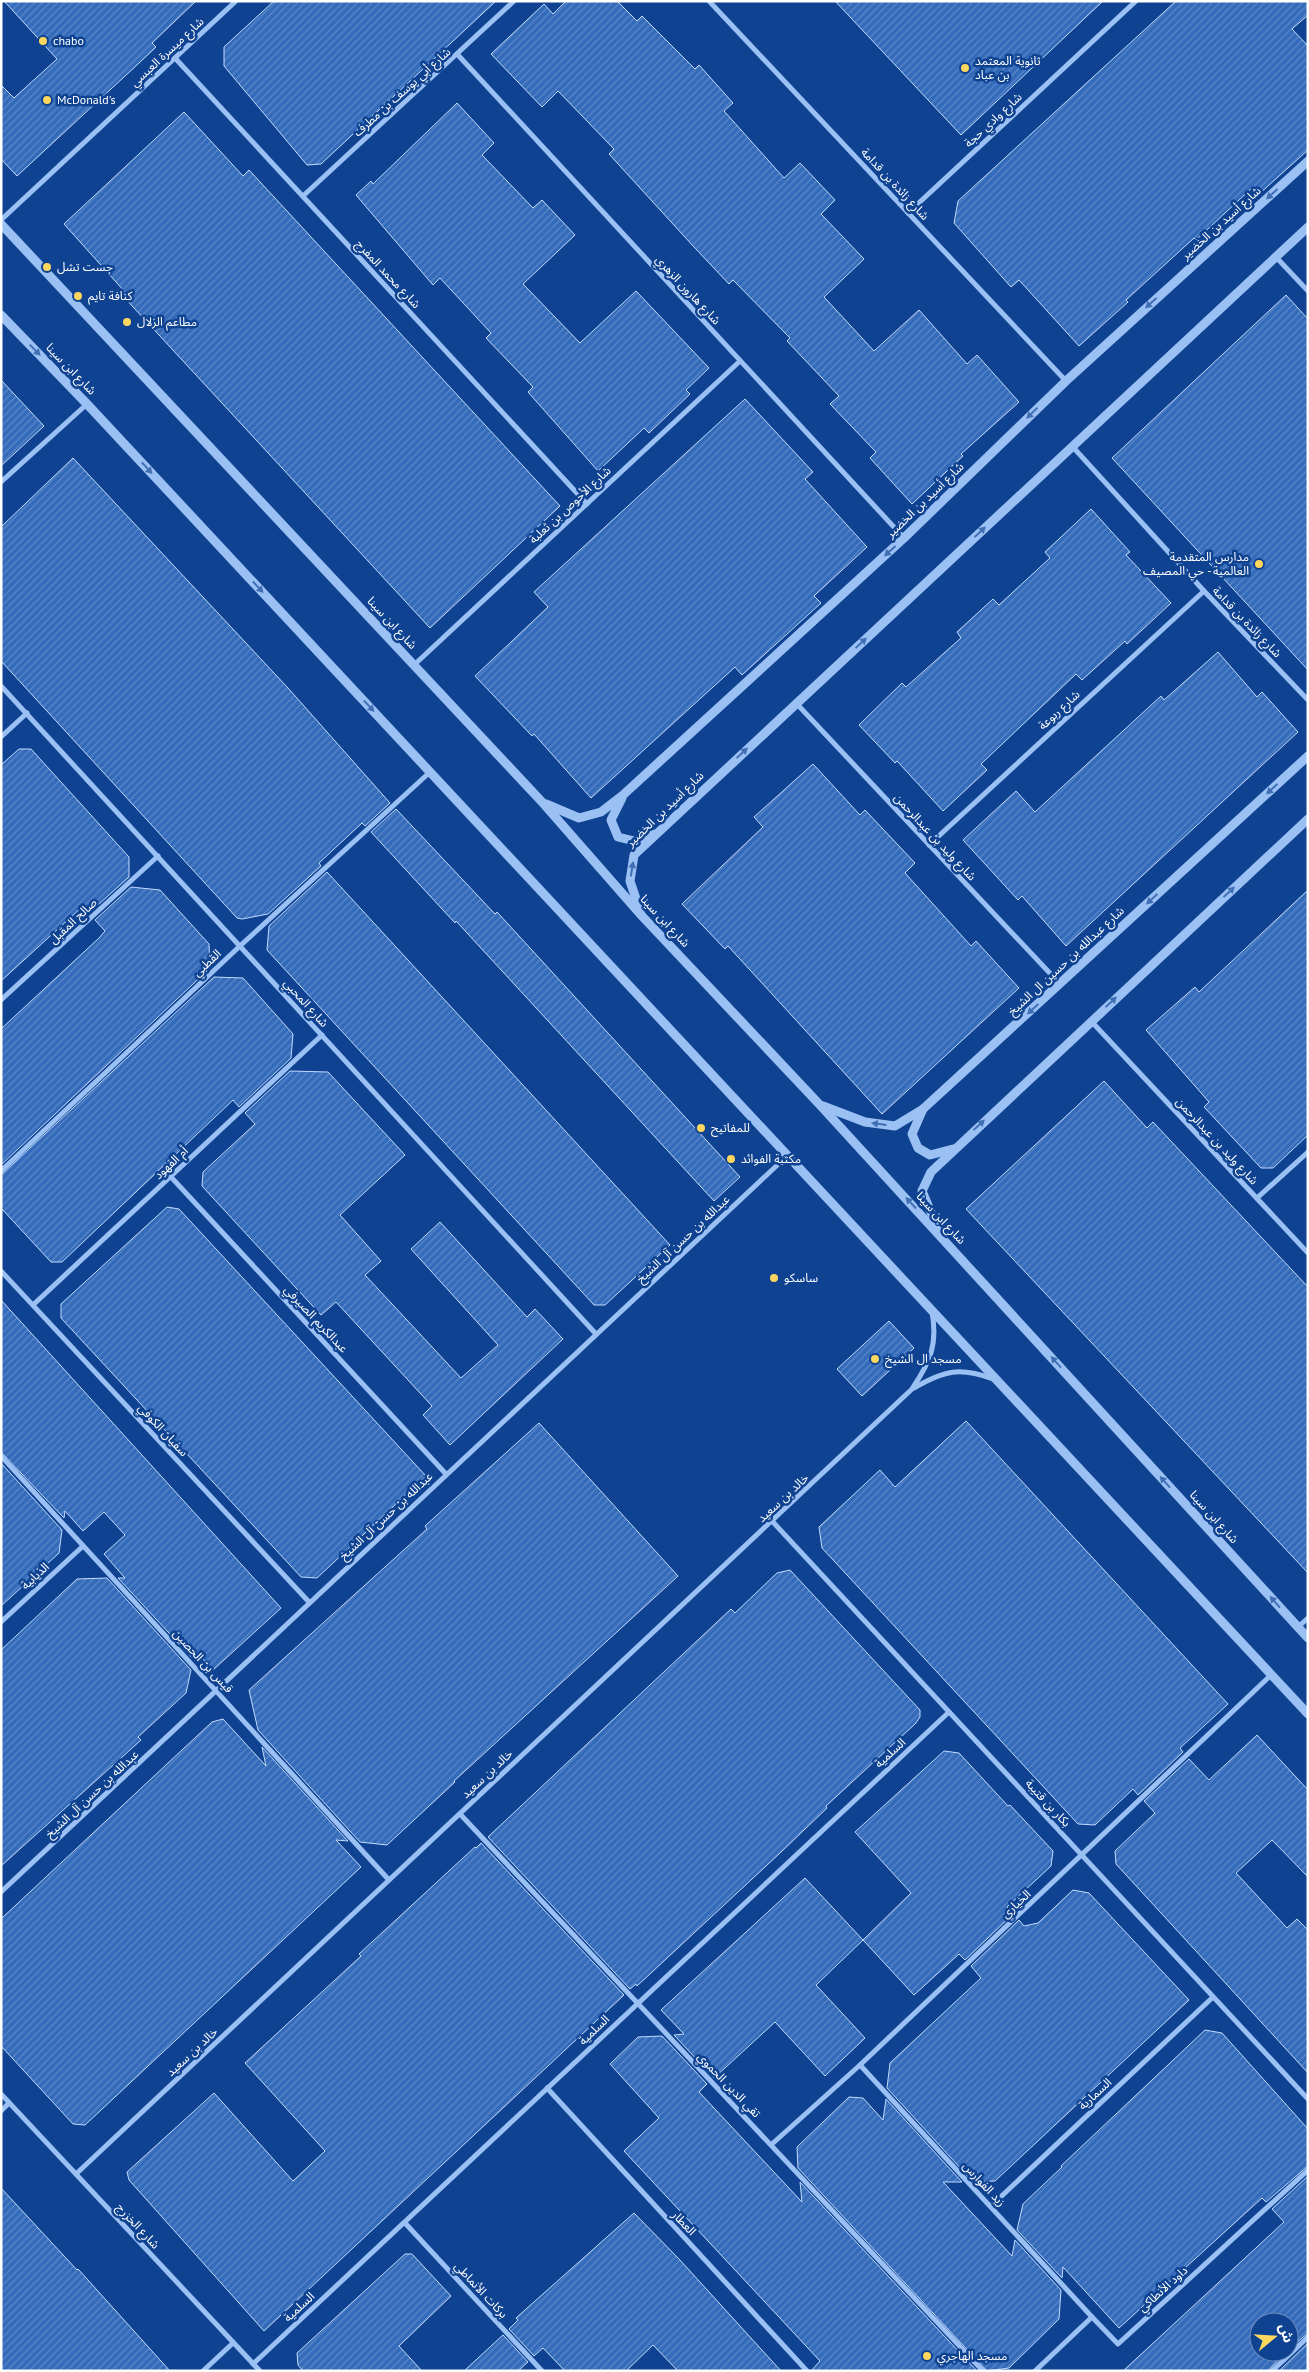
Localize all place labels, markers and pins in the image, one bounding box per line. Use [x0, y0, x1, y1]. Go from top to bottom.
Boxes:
place label: chabo [53, 33, 84, 48]
marker: chabo [37, 35, 49, 47]
place label: ثانوية المعتمد بن عباد [975, 53, 1041, 82]
marker: ثانوية المعتمد بن عباد [959, 62, 971, 74]
place label: McDonald's [57, 92, 116, 107]
marker: McDonald's [41, 94, 53, 106]
place label: جست تشل [57, 259, 113, 274]
marker: جست تشل [41, 261, 53, 273]
place label: كنافة تايم [88, 288, 133, 305]
marker: كنافة تايم [72, 290, 84, 302]
place label: مطاعم الزلال [137, 314, 197, 331]
marker: مطاعم الزلال [121, 316, 133, 328]
place label: مدارس المتقدمة العالمية - حي المصيف [1143, 549, 1249, 581]
marker: مدارس المتقدمة العالمية - حي المصيف [1253, 558, 1265, 570]
place label: للمفاتيح [711, 1120, 750, 1137]
marker: للمفاتيح [695, 1122, 707, 1134]
place label: مكتبة الفوائد [741, 1151, 801, 1166]
marker: مكتبة الفوائد [725, 1153, 737, 1165]
place label: ساسكو [784, 1270, 818, 1285]
marker: ساسكو [768, 1272, 780, 1284]
place label: مسجد ال الشيخ [885, 1351, 962, 1368]
marker: مسجد ال الشيخ [869, 1353, 881, 1365]
place label: مسجد الهاجري [937, 2348, 1007, 2366]
marker: مسجد الهاجري [921, 2350, 933, 2362]

